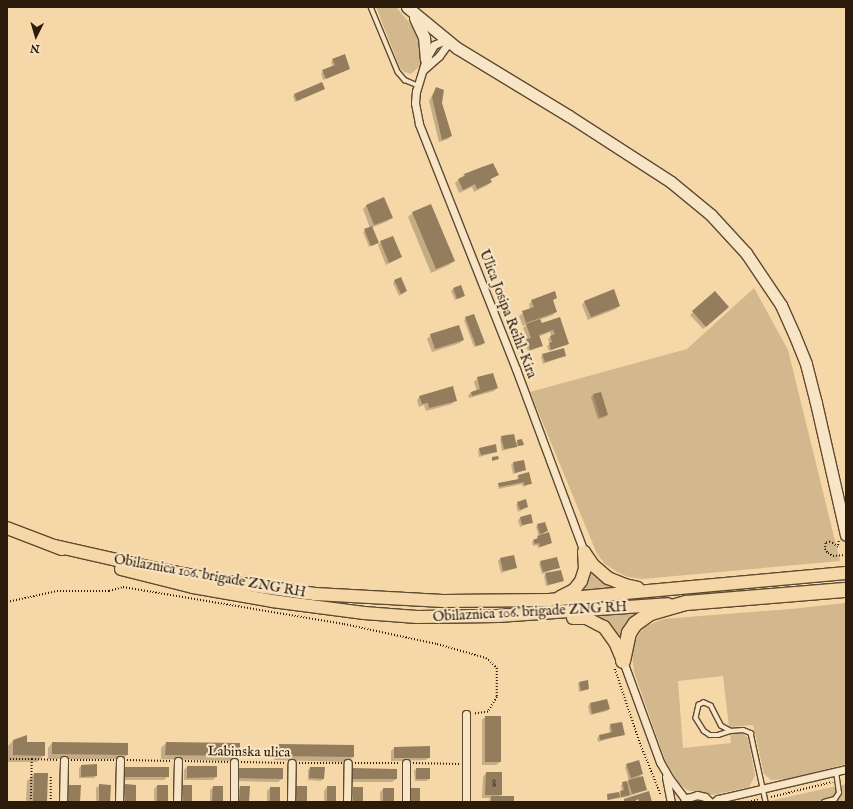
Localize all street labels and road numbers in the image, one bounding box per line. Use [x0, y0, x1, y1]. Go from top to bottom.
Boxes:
street label: Ulica Josipa Reihl-Kira [476, 247, 540, 381]
street label: Obilaznica 106. brigade ZNG RH [113, 551, 307, 601]
street label: Obilaznica 106. brigade ZNG RH [432, 599, 628, 625]
street label: Labinska ulica [207, 743, 291, 761]

